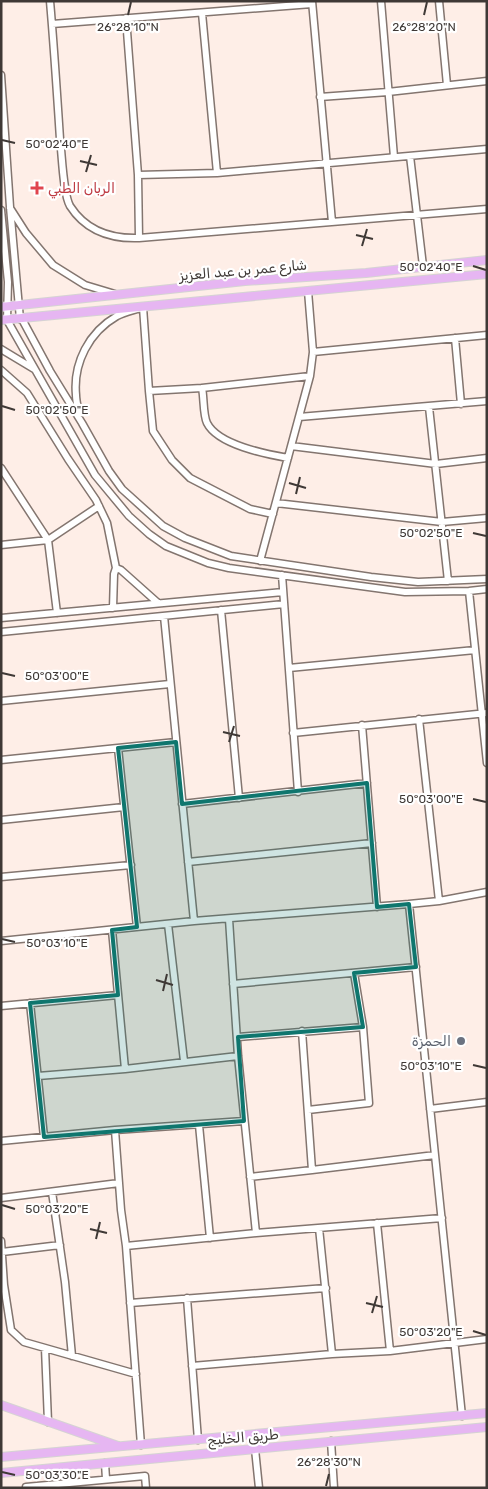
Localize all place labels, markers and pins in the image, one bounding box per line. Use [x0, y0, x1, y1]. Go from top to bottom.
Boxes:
place label: الربان الطبي [48, 180, 115, 199]
marker: الربان الطبي [30, 181, 44, 195]
place label: الحمزة [412, 1033, 451, 1050]
marker: الحمزة [455, 1035, 467, 1047]

